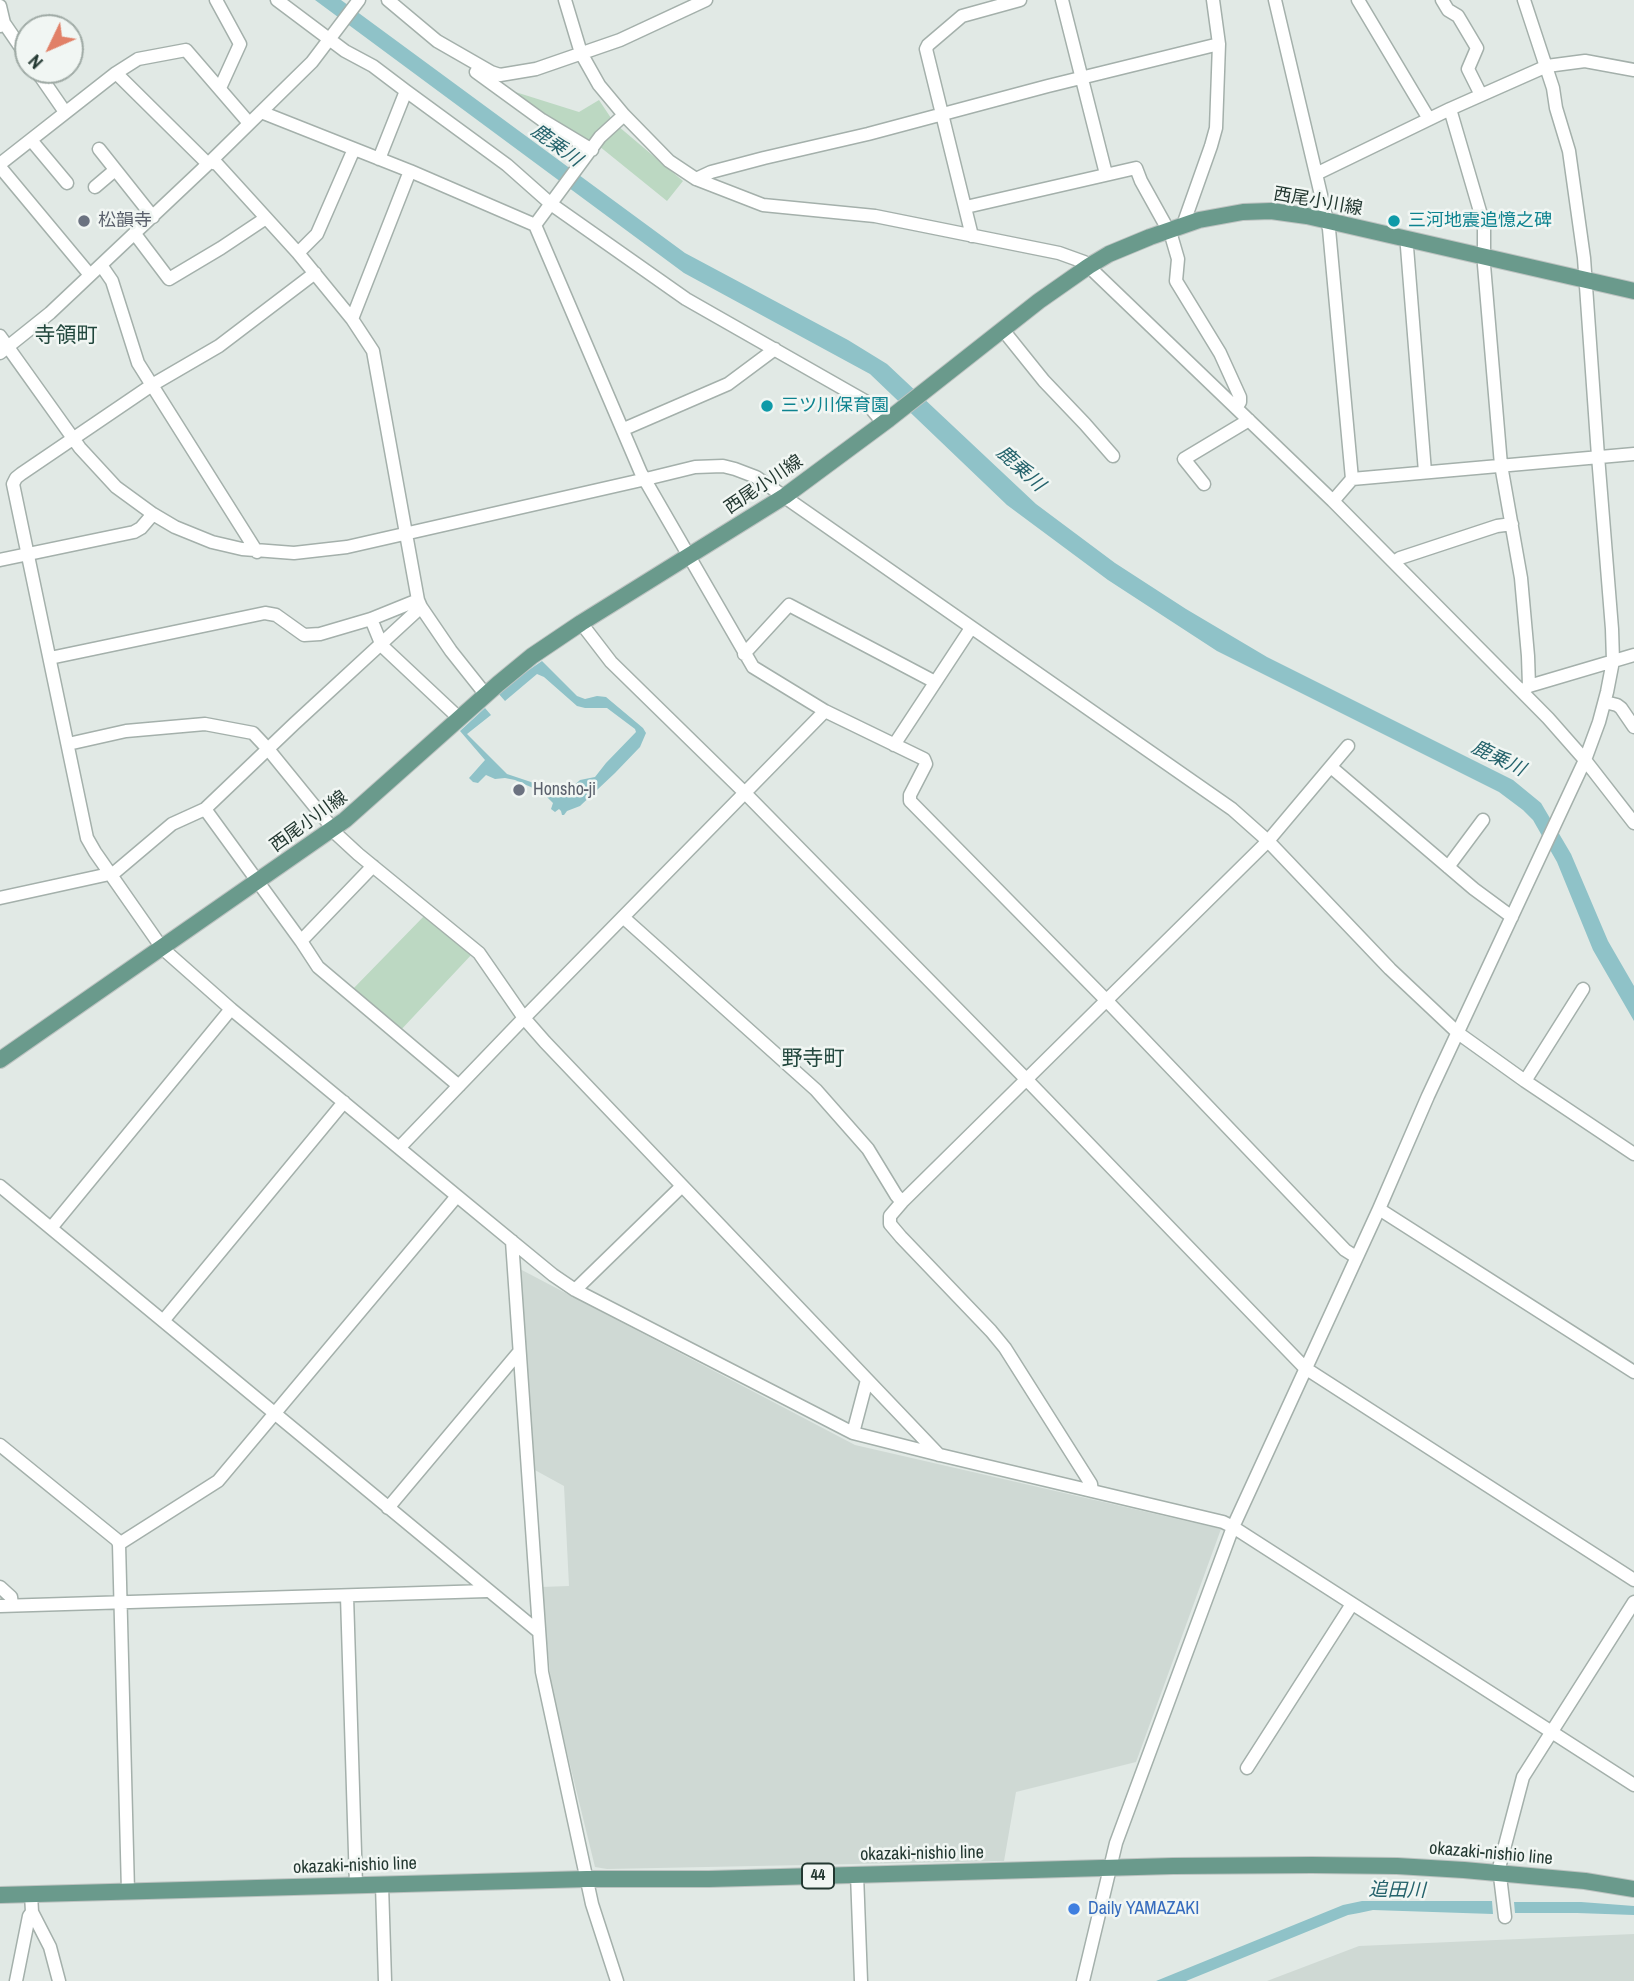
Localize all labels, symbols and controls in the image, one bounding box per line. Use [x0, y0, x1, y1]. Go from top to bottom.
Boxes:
north arrow [14, 14, 84, 84]
text: N [22, 49, 49, 75]
water label: 鹿乗川 [526, 120, 586, 172]
street label: 西尾小川線 [1272, 184, 1364, 220]
place label: 松韻寺 [98, 210, 152, 232]
place label: 三河地震追憶之碑 [1408, 210, 1552, 232]
marker: 松韻寺 [76, 213, 92, 229]
marker: 三河地震追憶之碑 [1386, 213, 1402, 229]
district label: 寺領町 [35, 323, 97, 349]
place label: 三ツ川保育園 [781, 395, 889, 417]
marker: 三ツ川保育園 [759, 398, 775, 414]
water label: 鹿乗川 [991, 441, 1049, 497]
street label: 西尾小川線 [721, 451, 807, 519]
water label: 鹿乗川 [1467, 736, 1529, 782]
place label: Honsho-ji [533, 779, 596, 801]
marker: Honsho-ji [511, 782, 527, 798]
street label: 西尾小川線 [266, 787, 352, 857]
district label: 野寺町 [782, 1046, 844, 1072]
street label: okazaki-nishio line [1428, 1838, 1554, 1870]
street label: okazaki-nishio line [860, 1842, 984, 1866]
street label: okazaki-nishio line [293, 1853, 417, 1879]
road number: 44 [802, 1864, 834, 1888]
water label: 追田川 [1368, 1879, 1426, 1903]
place label: Daily YAMAZAKI [1088, 1898, 1199, 1920]
marker: Daily YAMAZAKI [1066, 1901, 1082, 1917]

